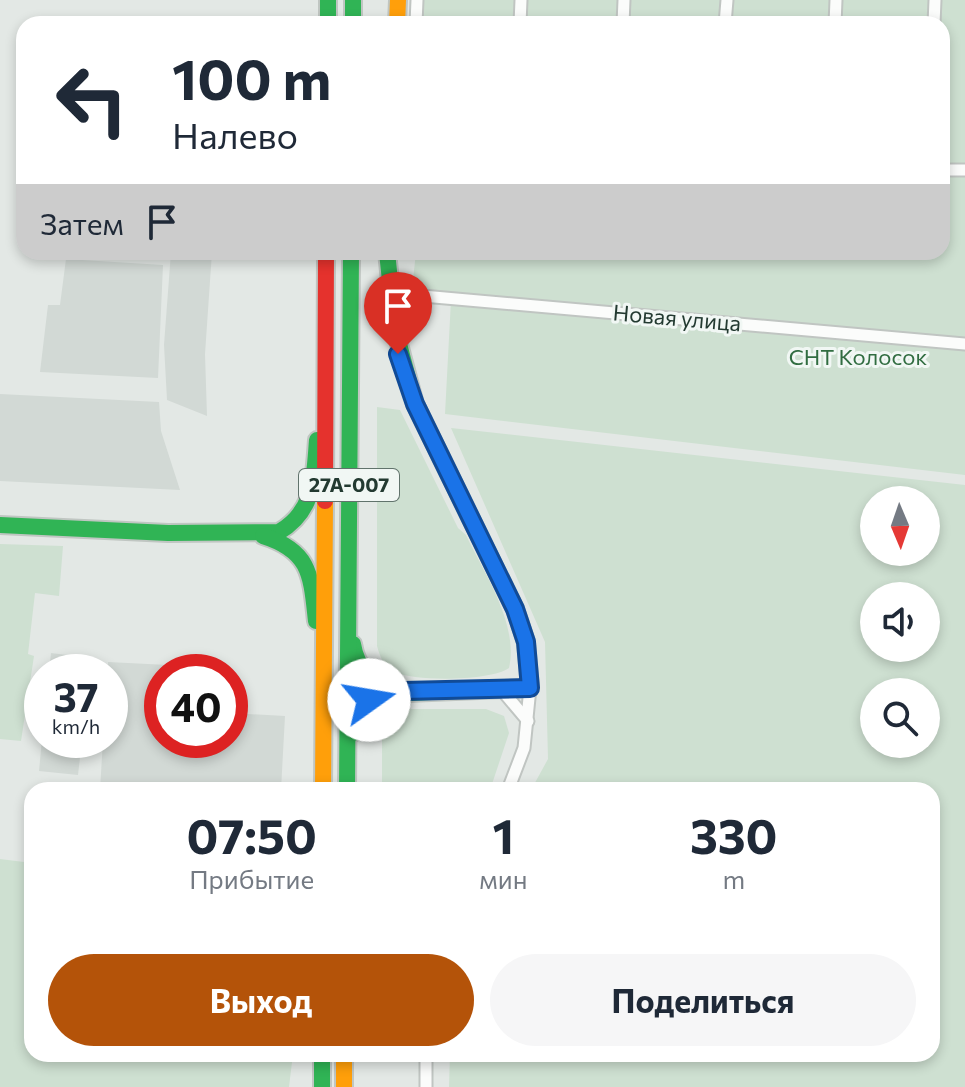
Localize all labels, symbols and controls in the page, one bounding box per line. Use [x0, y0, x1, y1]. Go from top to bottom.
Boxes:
text: 100 m [172, 43, 331, 112]
icon: left [40, 48, 144, 152]
text: Налево [172, 112, 298, 156]
icon: arrive [140, 200, 184, 244]
text: Затем [40, 204, 124, 241]
pin [364, 272, 432, 354]
icon: arrive [376, 284, 420, 328]
street label: Новая улица [612, 298, 742, 337]
park label: СНТ Колосок [789, 343, 927, 370]
road number: 27А-007 [299, 469, 399, 501]
north arrow [860, 486, 940, 566]
map controls [860, 486, 940, 758]
button: sound [860, 582, 940, 662]
speed limit sign: 40 [144, 654, 248, 758]
position arrow [327, 658, 411, 742]
text: 37 [54, 671, 98, 720]
button: search [860, 678, 940, 758]
text: km/h [52, 714, 100, 738]
text: 07:50 [186, 805, 317, 864]
text: 1 [493, 805, 514, 864]
text: 330 [690, 805, 778, 864]
text: Прибытие [189, 863, 314, 894]
text: мин [479, 863, 528, 894]
text: m [722, 863, 745, 894]
button: Выход [48, 954, 474, 1046]
button: Поделиться [490, 954, 916, 1046]

